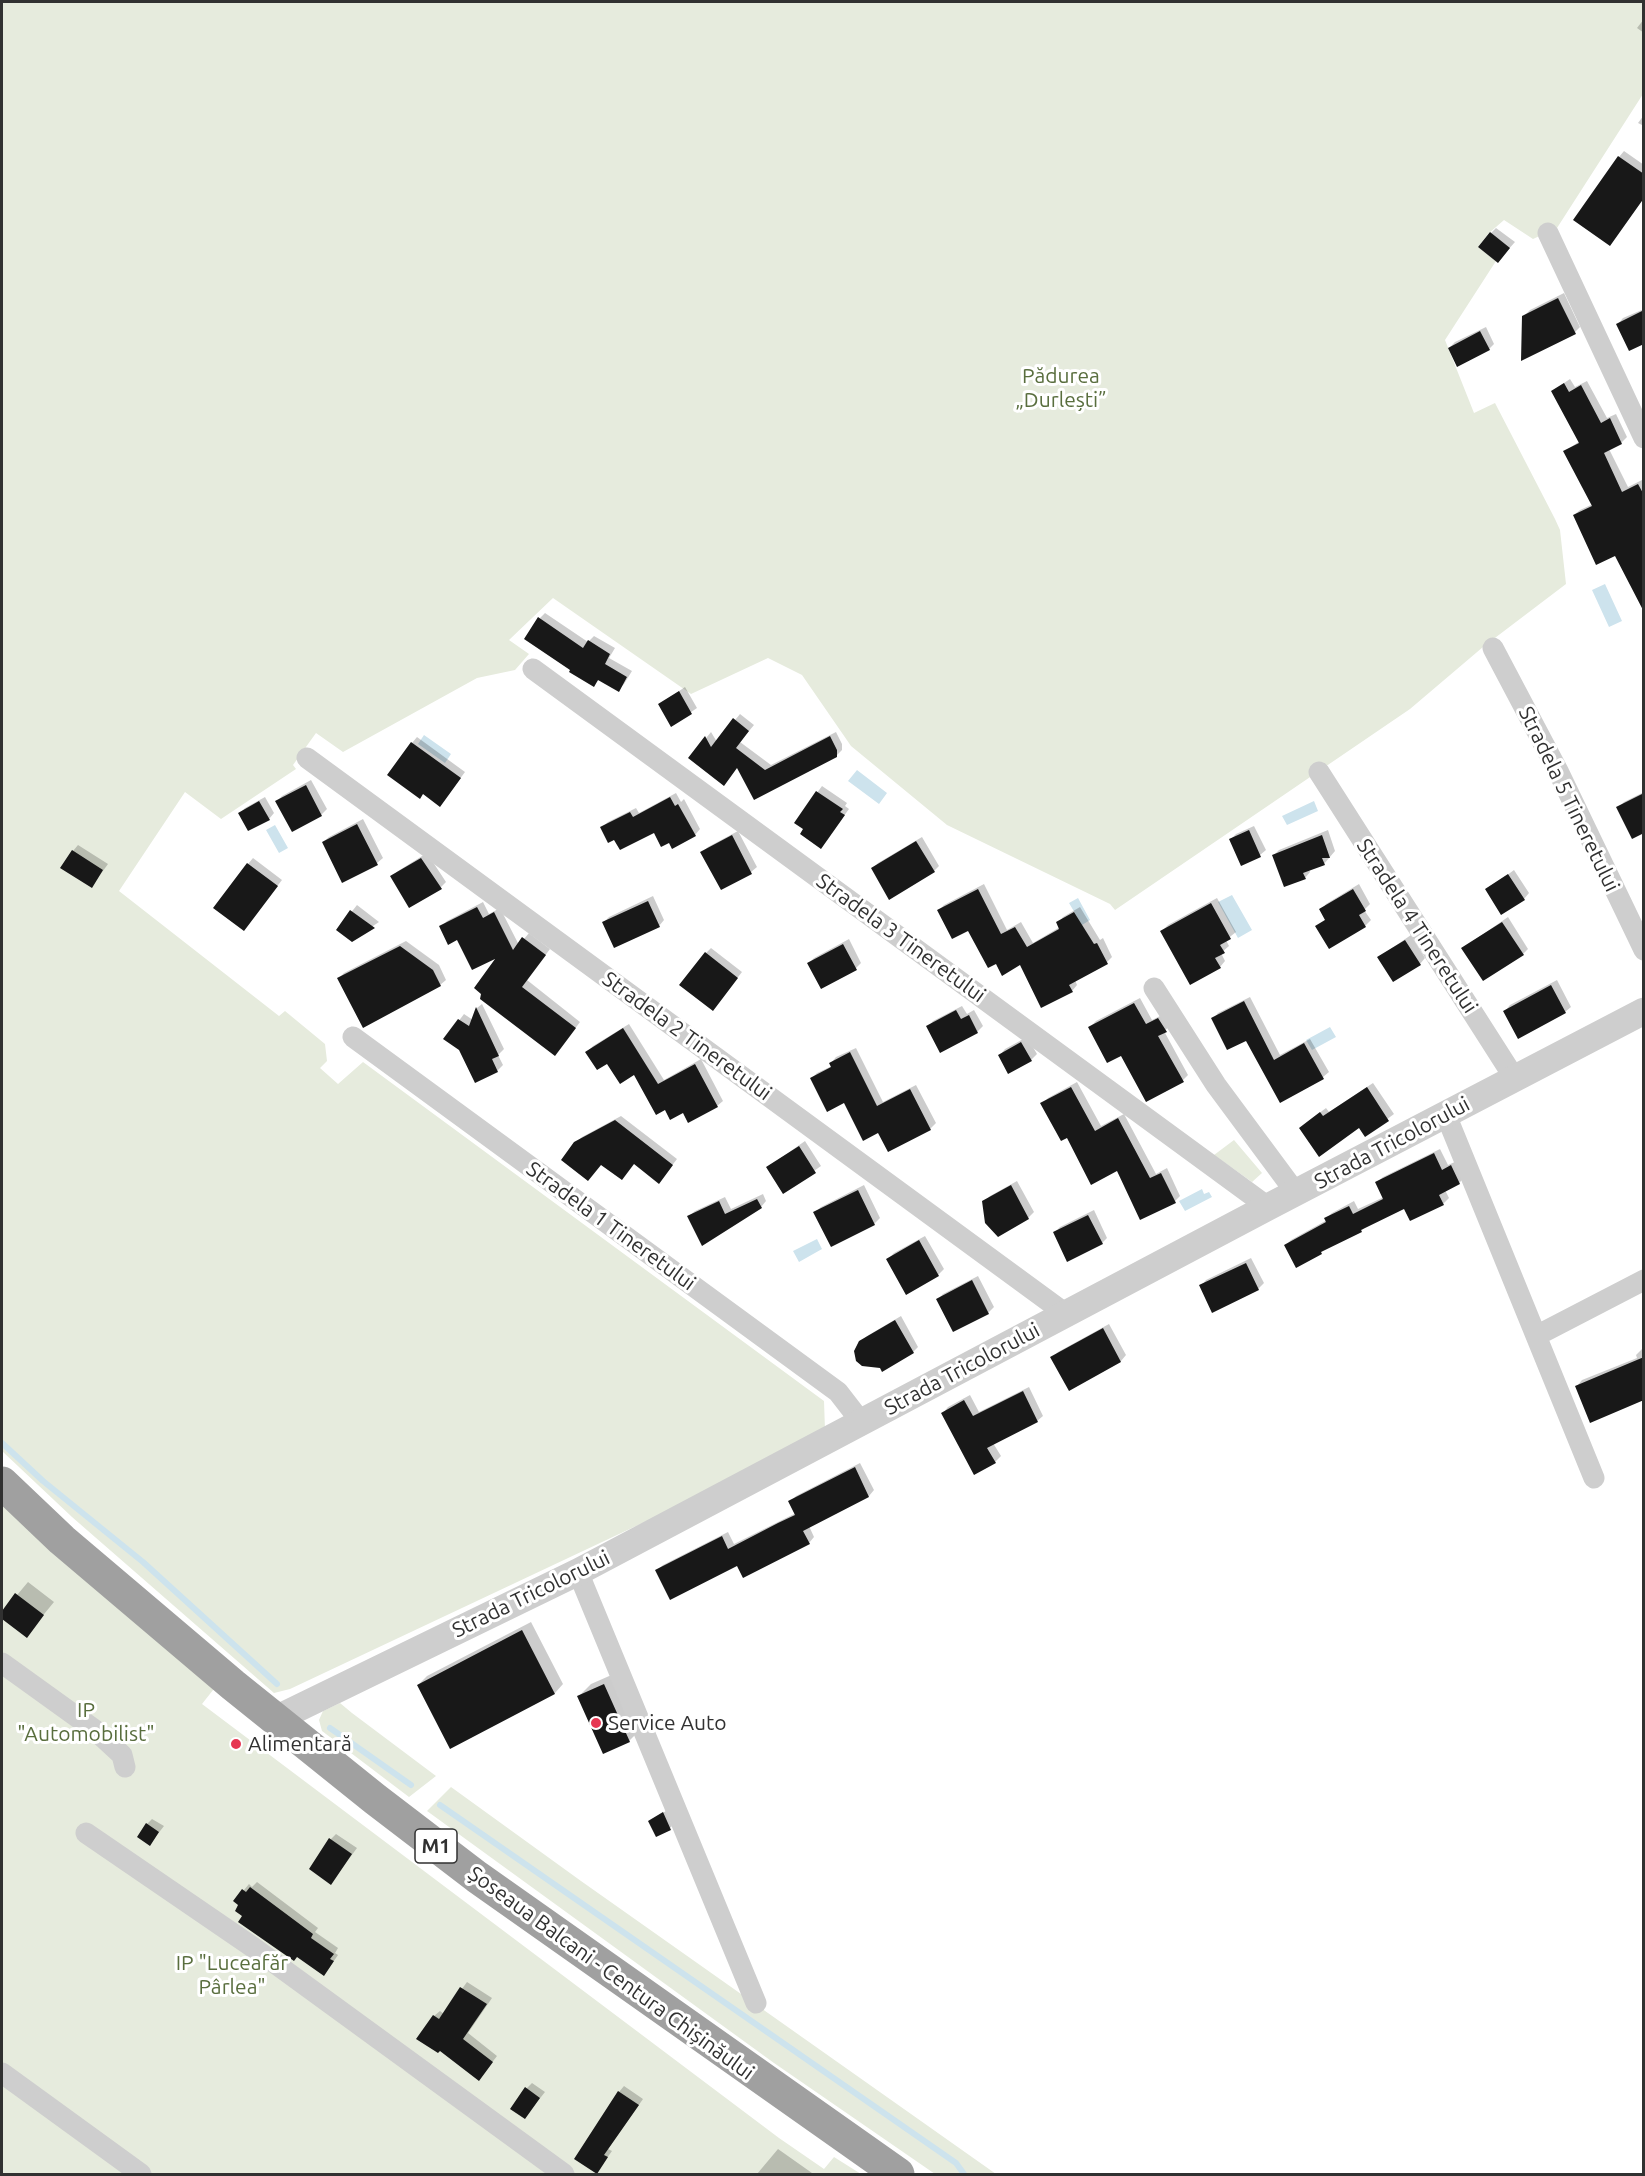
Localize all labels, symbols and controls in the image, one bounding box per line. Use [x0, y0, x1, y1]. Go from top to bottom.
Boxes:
park label: Pădurea „Durlești” [1015, 363, 1107, 413]
street label: Stradela 5 Tineretului [1513, 702, 1625, 896]
street label: Stradela 4 Tineretului [1351, 834, 1483, 1018]
street label: Stradela 3 Tineretului [812, 868, 990, 1008]
street label: Stradela 2 Tineretului [598, 966, 776, 1106]
street label: Strada Tricolorului [1310, 1091, 1474, 1195]
street label: Stradela 1 Tineretului [522, 1156, 700, 1296]
street label: Strada Tricolorului [880, 1317, 1044, 1421]
street label: Strada Tricolorului [448, 1545, 614, 1643]
park label: IP "Automobilist" [17, 1697, 155, 1747]
place label: Service Auto [608, 1710, 727, 1736]
marker: Service Auto [589, 1716, 603, 1730]
place label: Alimentară [248, 1731, 352, 1757]
marker: Alimentară [229, 1737, 243, 1751]
road number: M1 [415, 1829, 457, 1863]
street label: Șoseaua Balcani - Centura Chișinăului [463, 1861, 759, 2085]
park label: IP "Luceafăr Pârlea" [176, 1950, 288, 2000]

